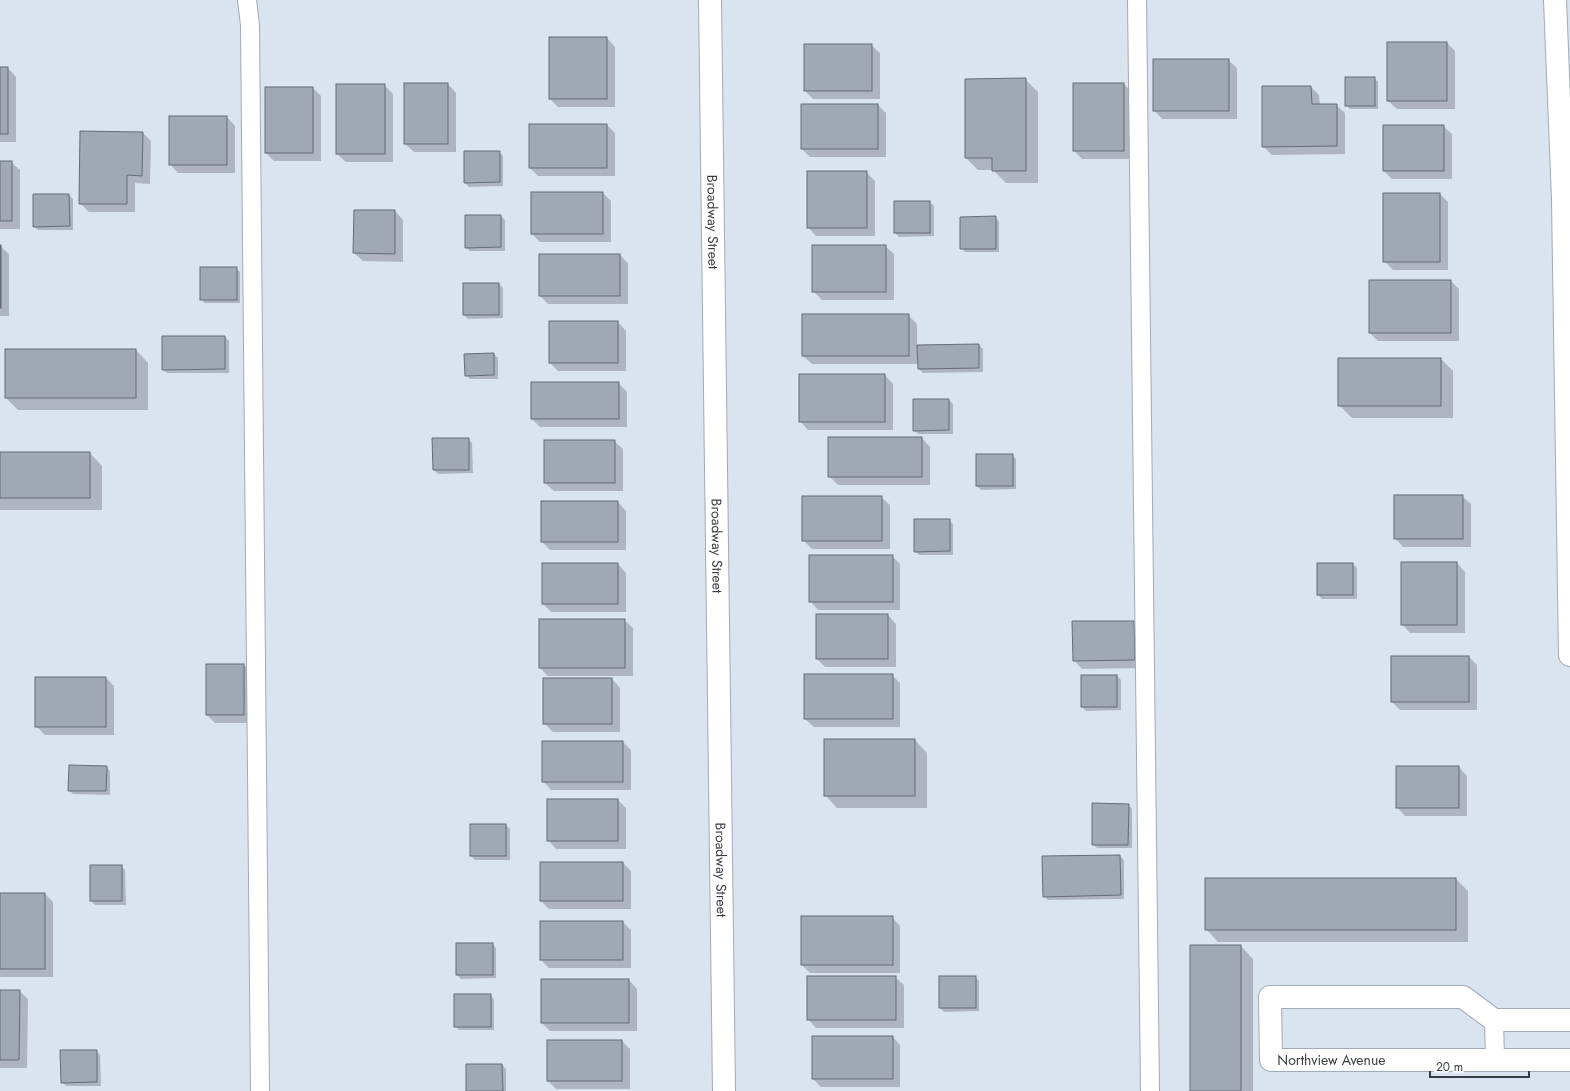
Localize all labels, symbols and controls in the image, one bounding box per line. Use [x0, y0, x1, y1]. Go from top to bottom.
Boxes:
street label: Broadway Street [702, 174, 723, 270]
street label: Broadway Street [706, 498, 728, 594]
street label: Broadway Street [711, 822, 732, 918]
street label: Northview Avenue [1277, 1050, 1385, 1070]
scale bar [1430, 1053, 1529, 1079]
text: 20 m [1436, 1058, 1463, 1076]

